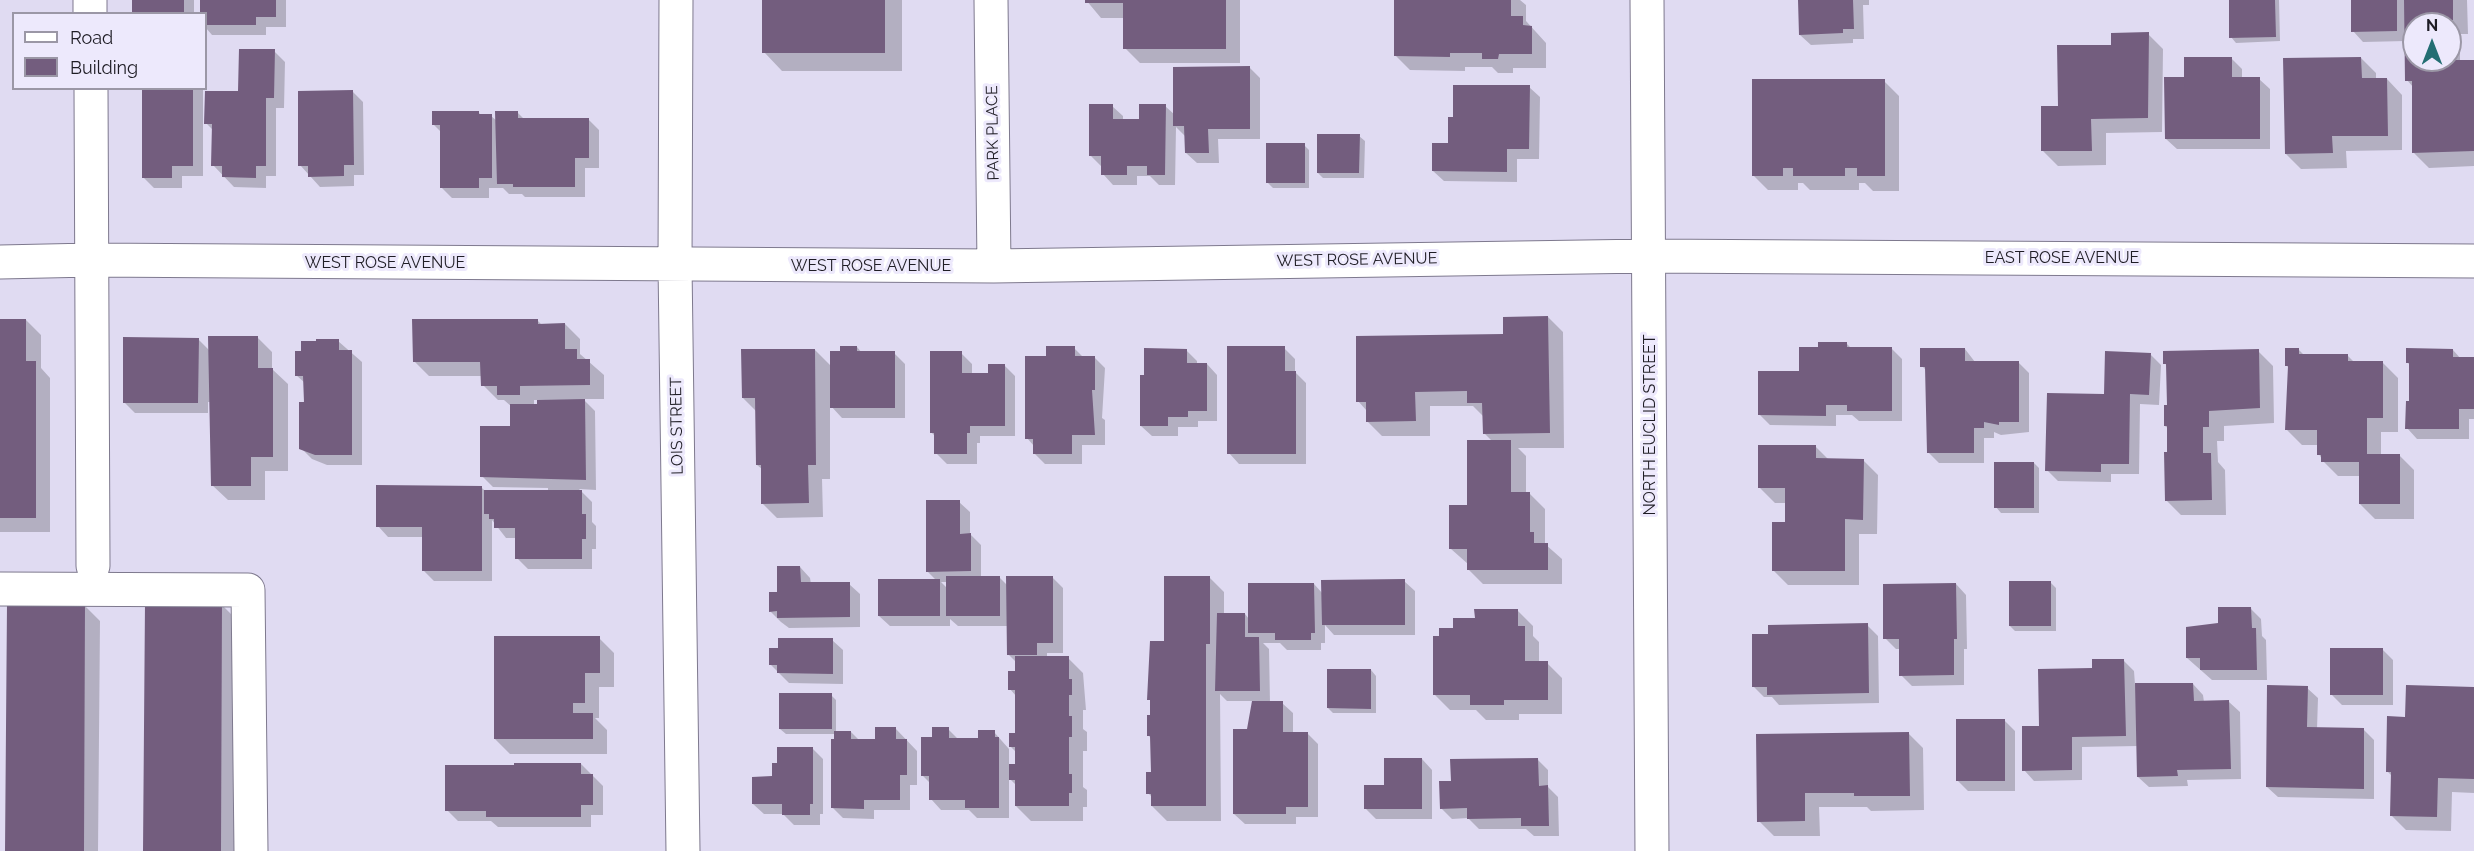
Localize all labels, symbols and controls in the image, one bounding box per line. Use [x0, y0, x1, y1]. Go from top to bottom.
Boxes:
legend [12, 12, 207, 90]
north arrow [2402, 12, 2462, 72]
text: N [2426, 16, 2438, 35]
text: Road [70, 27, 113, 48]
text: Building [70, 57, 138, 78]
street label: PARK PLACE [983, 85, 1003, 181]
street label: EAST ROSE AVENUE [1985, 248, 2139, 268]
street label: WEST ROSE AVENUE [1277, 249, 1437, 271]
street label: WEST ROSE AVENUE [305, 253, 465, 273]
street label: WEST ROSE AVENUE [791, 256, 951, 276]
street label: NORTH EUCLID STREET [1640, 334, 1660, 516]
street label: LOIS STREET [667, 377, 687, 475]

